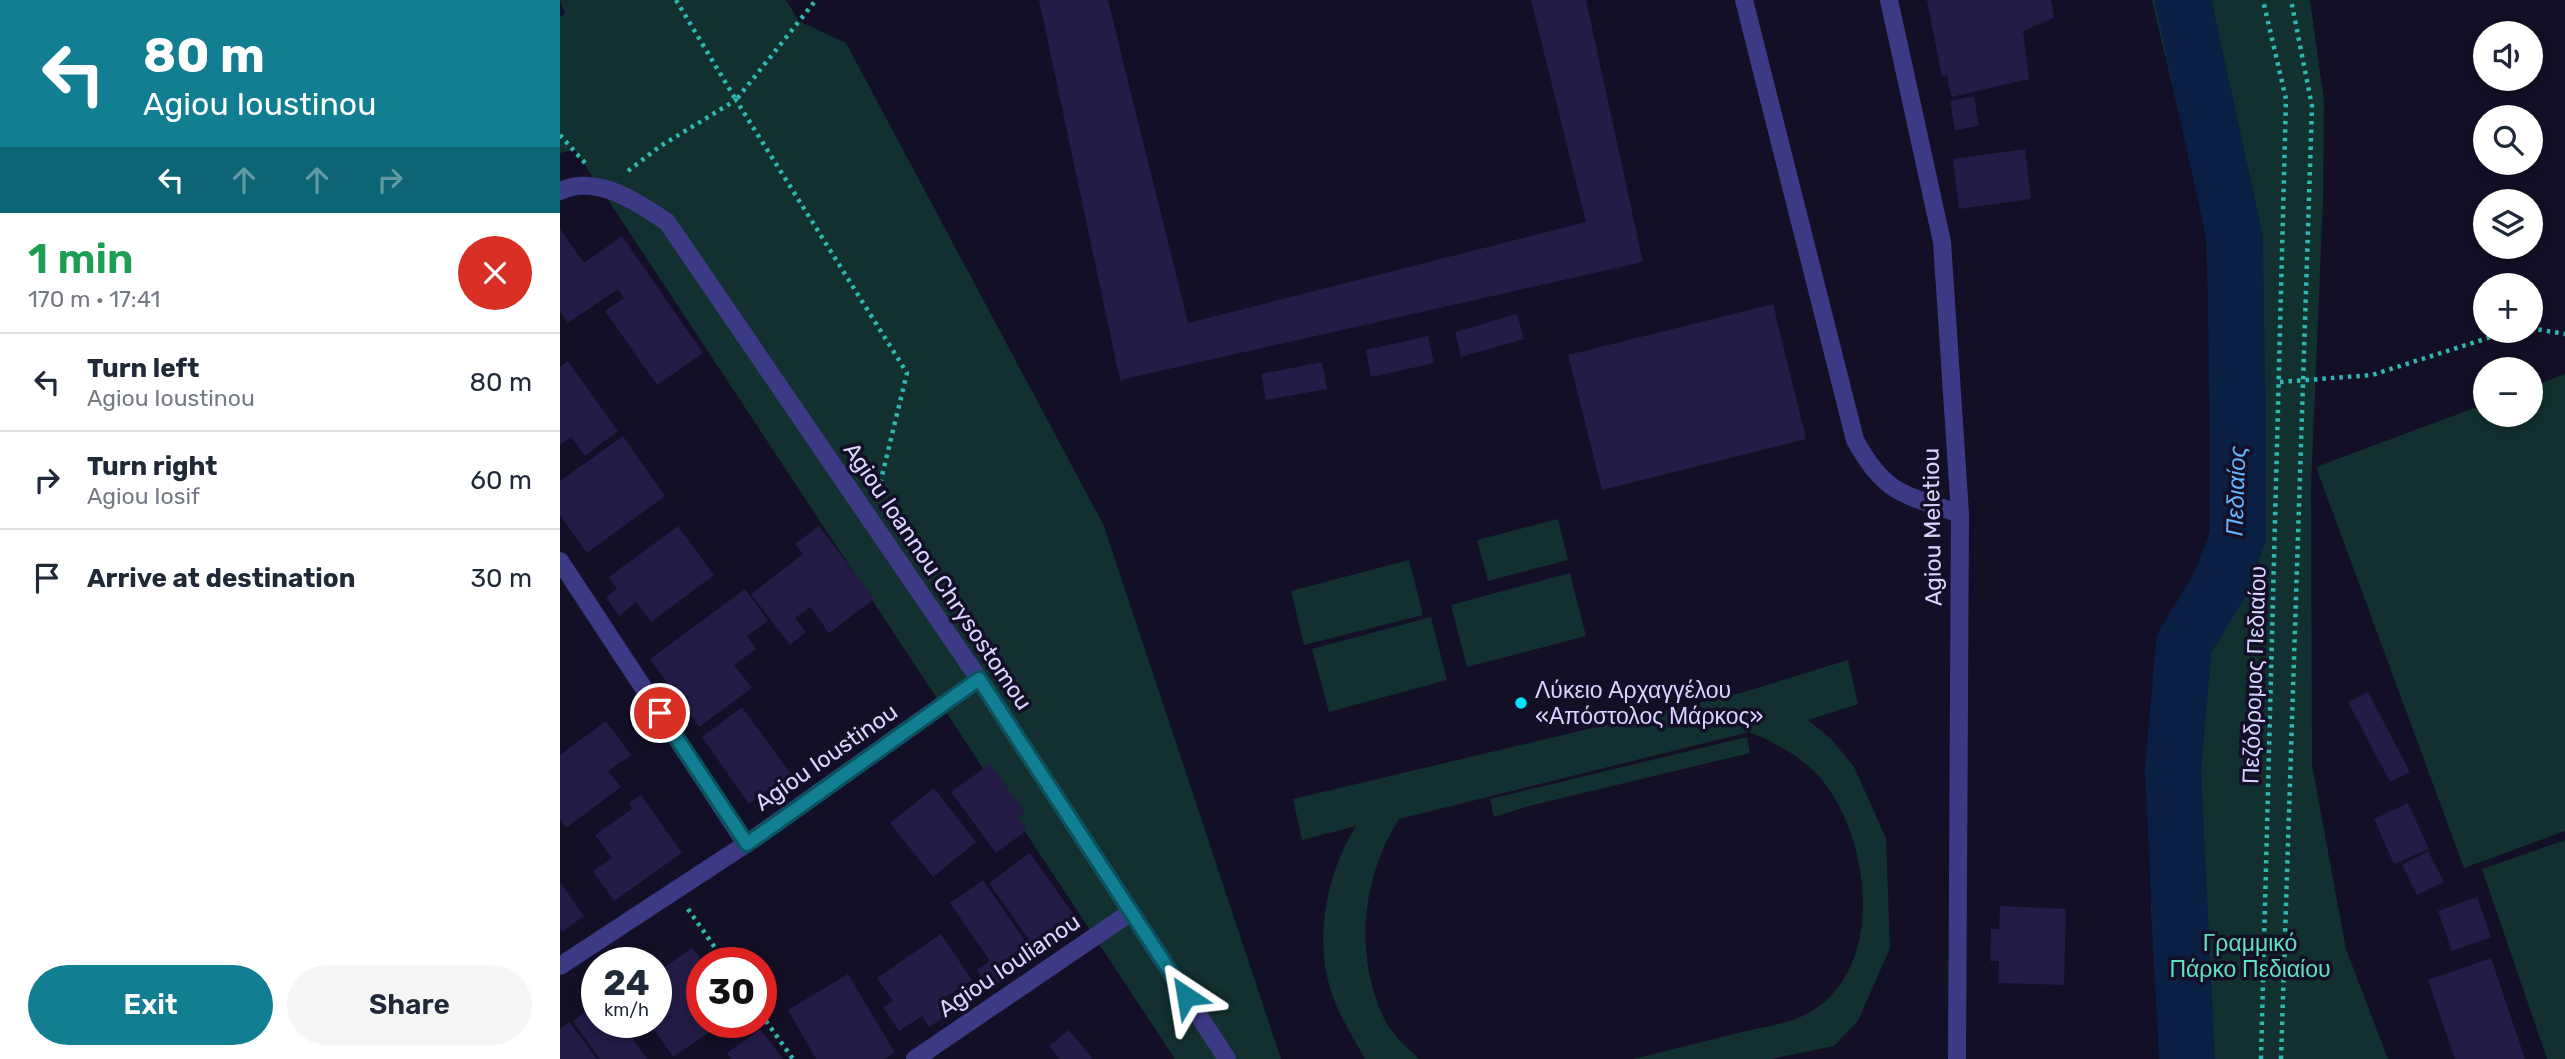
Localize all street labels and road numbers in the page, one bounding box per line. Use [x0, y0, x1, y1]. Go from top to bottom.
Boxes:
street label: Agiou Ioannou Chrysostomou [838, 437, 1038, 715]
street label: Agiou Meletiou [1917, 448, 1947, 606]
street label: Πεζόδρομος Πεδιαίου [2236, 565, 2272, 785]
street label: Agiou Ioustinou [749, 697, 903, 817]
street label: Agiou Ioulianou [933, 907, 1085, 1023]

